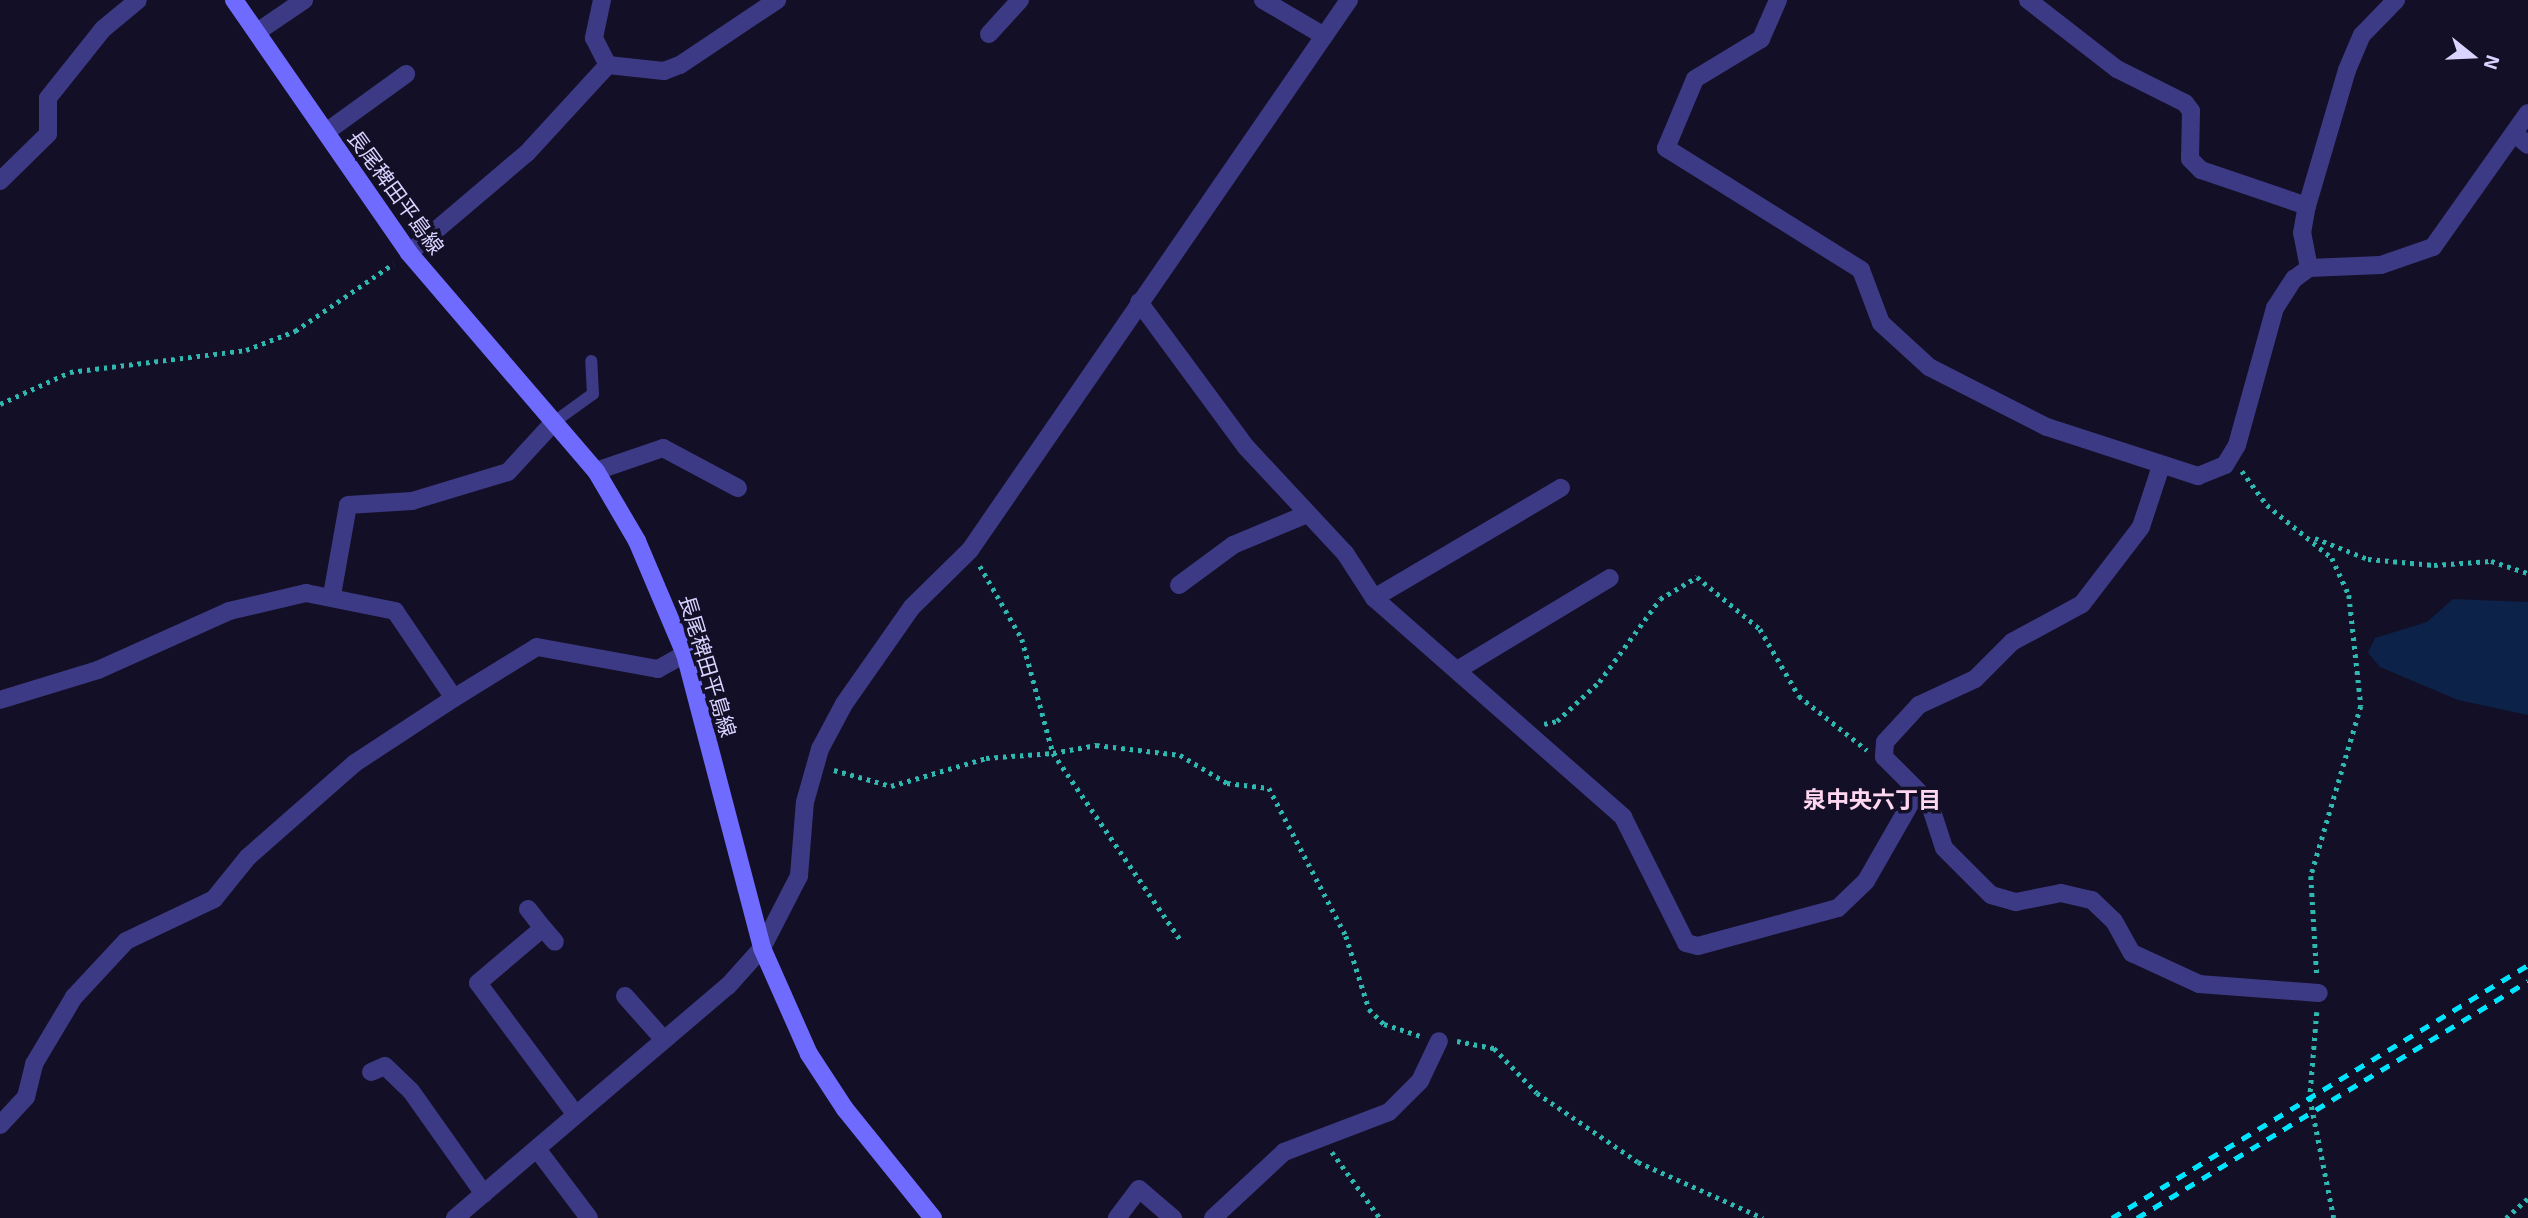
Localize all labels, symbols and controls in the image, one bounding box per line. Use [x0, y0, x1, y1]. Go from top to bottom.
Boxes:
north arrow [2437, 21, 2507, 91]
text: N [2479, 53, 2506, 73]
street label: 長尾稗田平島線 [343, 125, 449, 259]
street label: 長尾稗田平島線 [674, 592, 742, 740]
district label: 泉中央六丁目 [1803, 785, 1941, 813]

